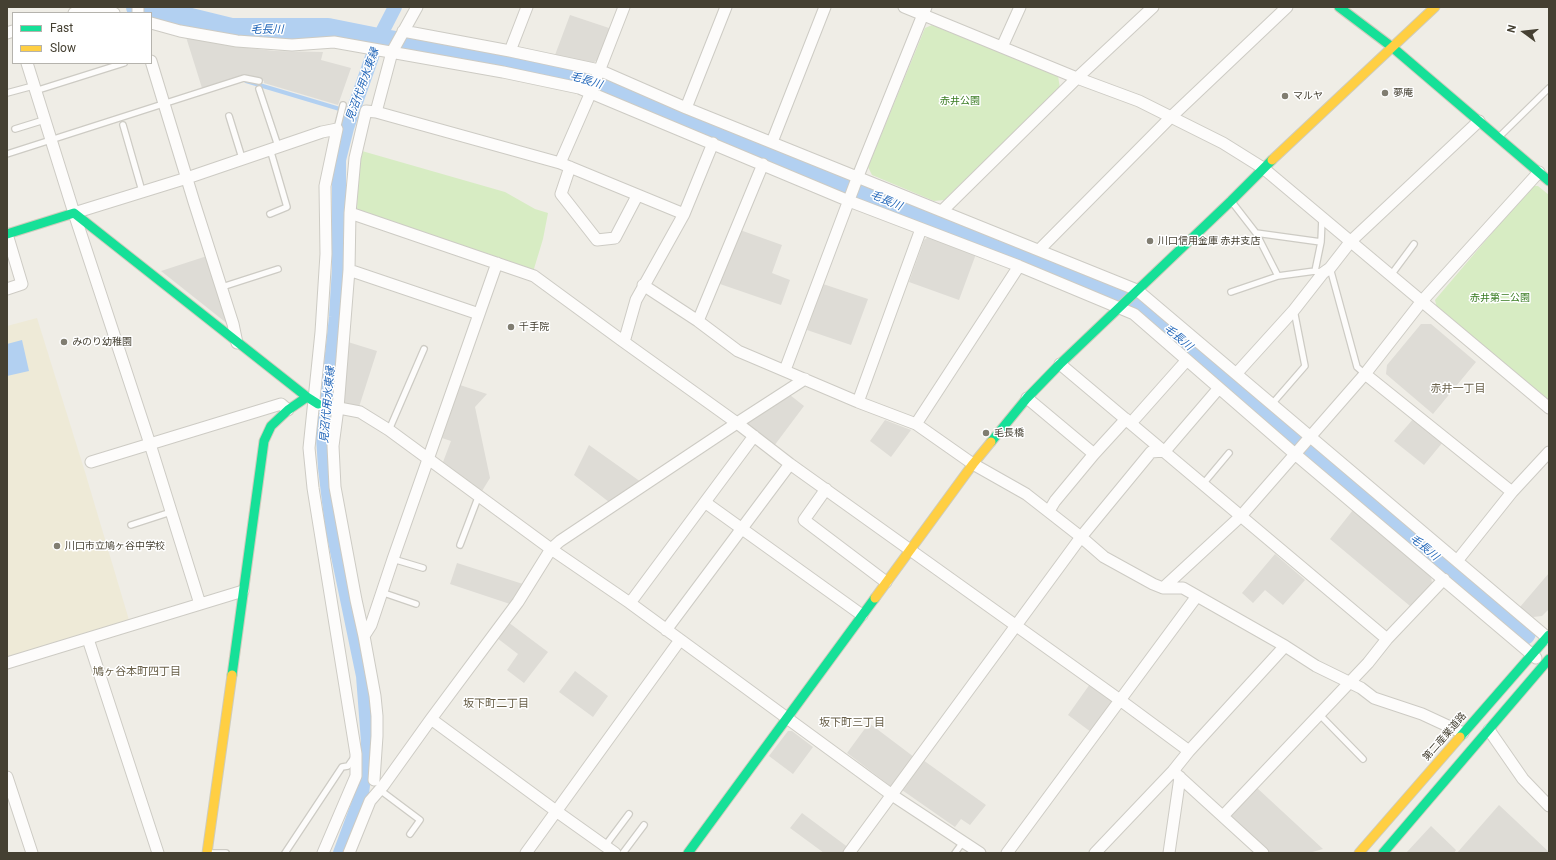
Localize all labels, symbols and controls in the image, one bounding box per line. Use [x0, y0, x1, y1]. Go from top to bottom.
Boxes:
legend [12, 12, 152, 64]
north arrow [1504, 12, 1544, 52]
text: Fast [50, 21, 73, 35]
water label: 毛長川 [251, 23, 283, 37]
text: N [1505, 23, 1519, 34]
text: Slow [50, 41, 76, 55]
water label: 見沼代用水東縁 [344, 47, 382, 123]
water label: 毛長川 [568, 70, 604, 92]
place label: 夢庵 [1393, 87, 1413, 99]
marker: 夢庵 [1380, 88, 1390, 98]
place label: マルヤ [1293, 90, 1323, 102]
marker: マルヤ [1280, 91, 1290, 101]
park label: 赤井公園 [940, 95, 980, 107]
water label: 毛長川 [868, 188, 904, 214]
place label: 川口信用金庫 赤井支店 [1158, 235, 1260, 247]
marker: 川口信用金庫 赤井支店 [1145, 236, 1155, 246]
park label: 赤井第二公園 [1470, 292, 1530, 304]
place label: 千手院 [519, 321, 549, 333]
marker: 千手院 [506, 322, 516, 332]
water label: 毛長川 [1161, 322, 1195, 354]
place label: みのり幼稚園 [72, 336, 132, 348]
marker: みのり幼稚園 [59, 337, 69, 347]
water label: 見沼代用水東縁 [318, 366, 338, 444]
district label: 赤井一丁目 [1431, 382, 1485, 396]
place label: 毛長橋 [994, 427, 1024, 439]
marker: 毛長橋 [981, 428, 991, 438]
water label: 毛長川 [1407, 532, 1441, 564]
place label: 川口市立鳩ヶ谷中学校 [65, 540, 165, 552]
marker: 川口市立鳩ヶ谷中学校 [52, 541, 62, 551]
district label: 鳩ヶ谷本町四丁目 [93, 665, 181, 679]
district label: 坂下町二丁目 [463, 697, 529, 711]
street label: 第二産業道路 [1421, 710, 1469, 764]
district label: 坂下町三丁目 [819, 716, 885, 730]

